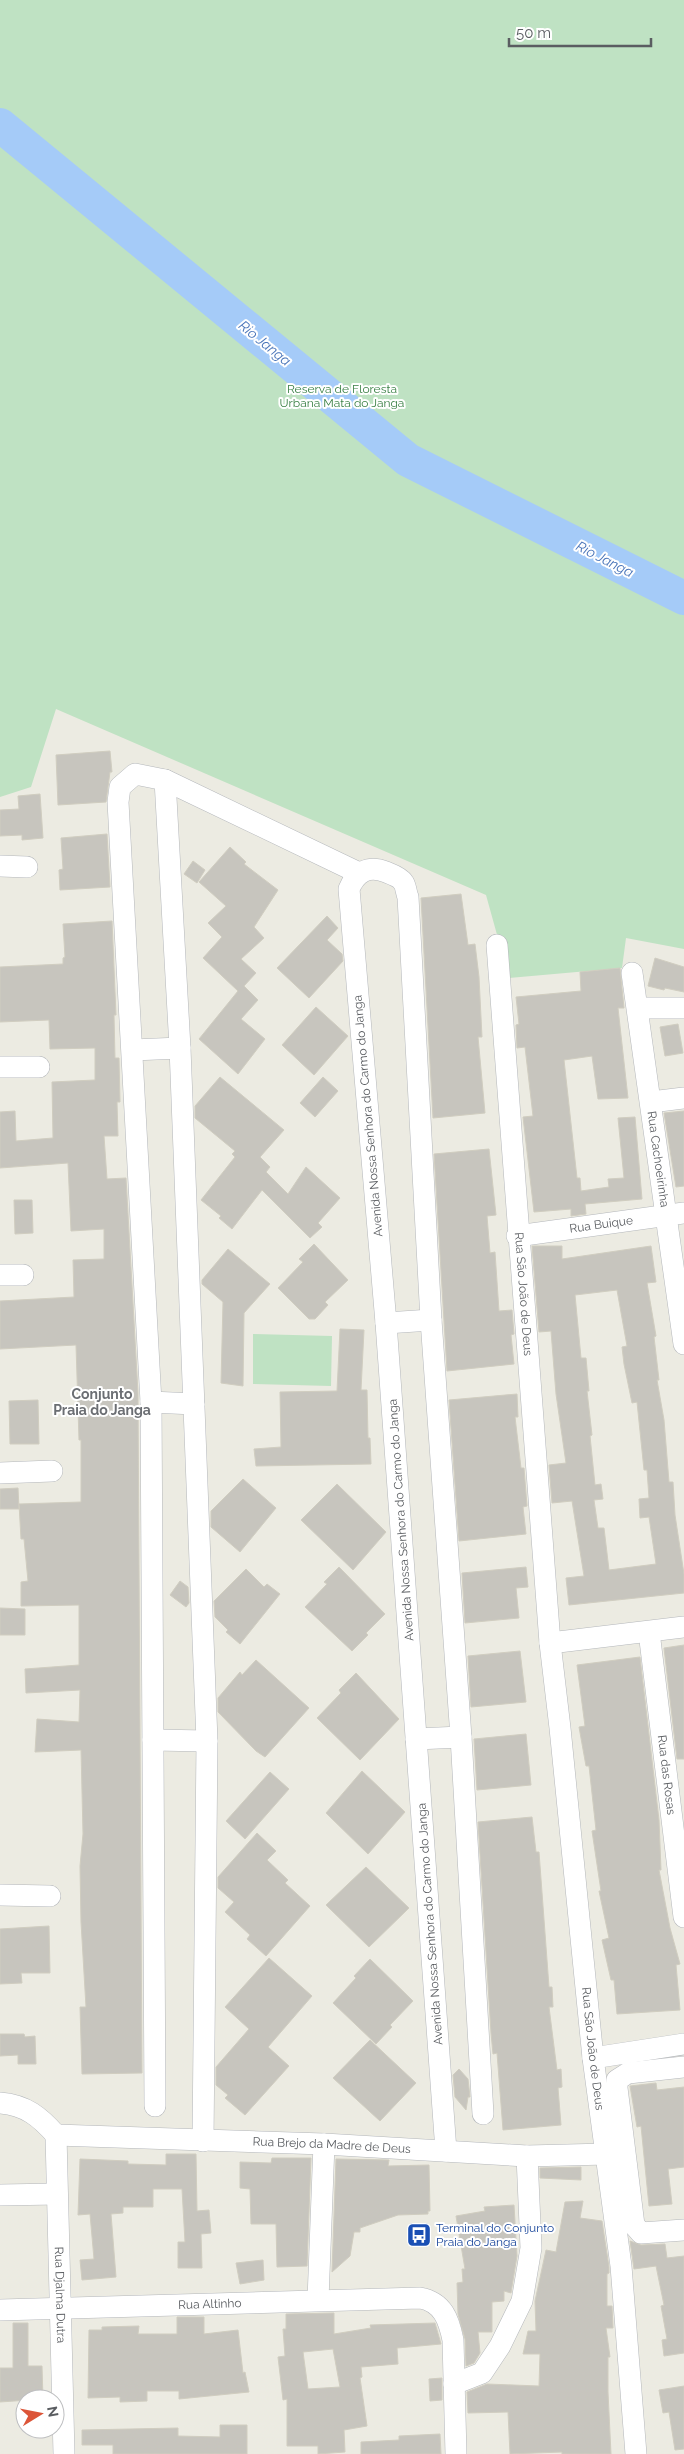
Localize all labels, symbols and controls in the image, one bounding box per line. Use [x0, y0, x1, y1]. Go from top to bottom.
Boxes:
scale bar [509, 15, 652, 47]
text: 50 m [516, 24, 551, 42]
water label: Rio Janga [236, 317, 294, 369]
park label: Reserva de Floresta Urbana Mata do Janga [280, 382, 404, 410]
water label: Rio Janga [574, 538, 636, 580]
street label: Avenida Nossa Senhora do Carmo do Janga [350, 994, 386, 1238]
street label: Rua Cachoeirinha [644, 1110, 672, 1208]
street label: Rua Buique [569, 1213, 634, 1236]
street label: Rua São João de Deus [512, 1232, 535, 1357]
district label: Conjunto Praia do Janga [53, 1386, 151, 1418]
street label: Avenida Nossa Senhora do Carmo do Janga [386, 1398, 416, 1642]
street label: Rua das Rosas [655, 1734, 678, 1816]
street label: Avenida Nossa Senhora do Carmo do Janga [415, 1802, 445, 2046]
street label: Rua São João de Deus [579, 1986, 607, 2111]
street label: Rua Brejo da Madre de Deus [252, 2135, 411, 2156]
place label: Terminal do Conjunto Praia do Janga [436, 2221, 554, 2249]
bus stop icon: Terminal do Conjunto Praia do Janga [406, 2222, 432, 2248]
street label: Rua Djalma Dutra [52, 2246, 68, 2343]
street label: Rua Altinho [178, 2296, 242, 2312]
north arrow [15, 2389, 65, 2439]
text: N [44, 2405, 62, 2418]

